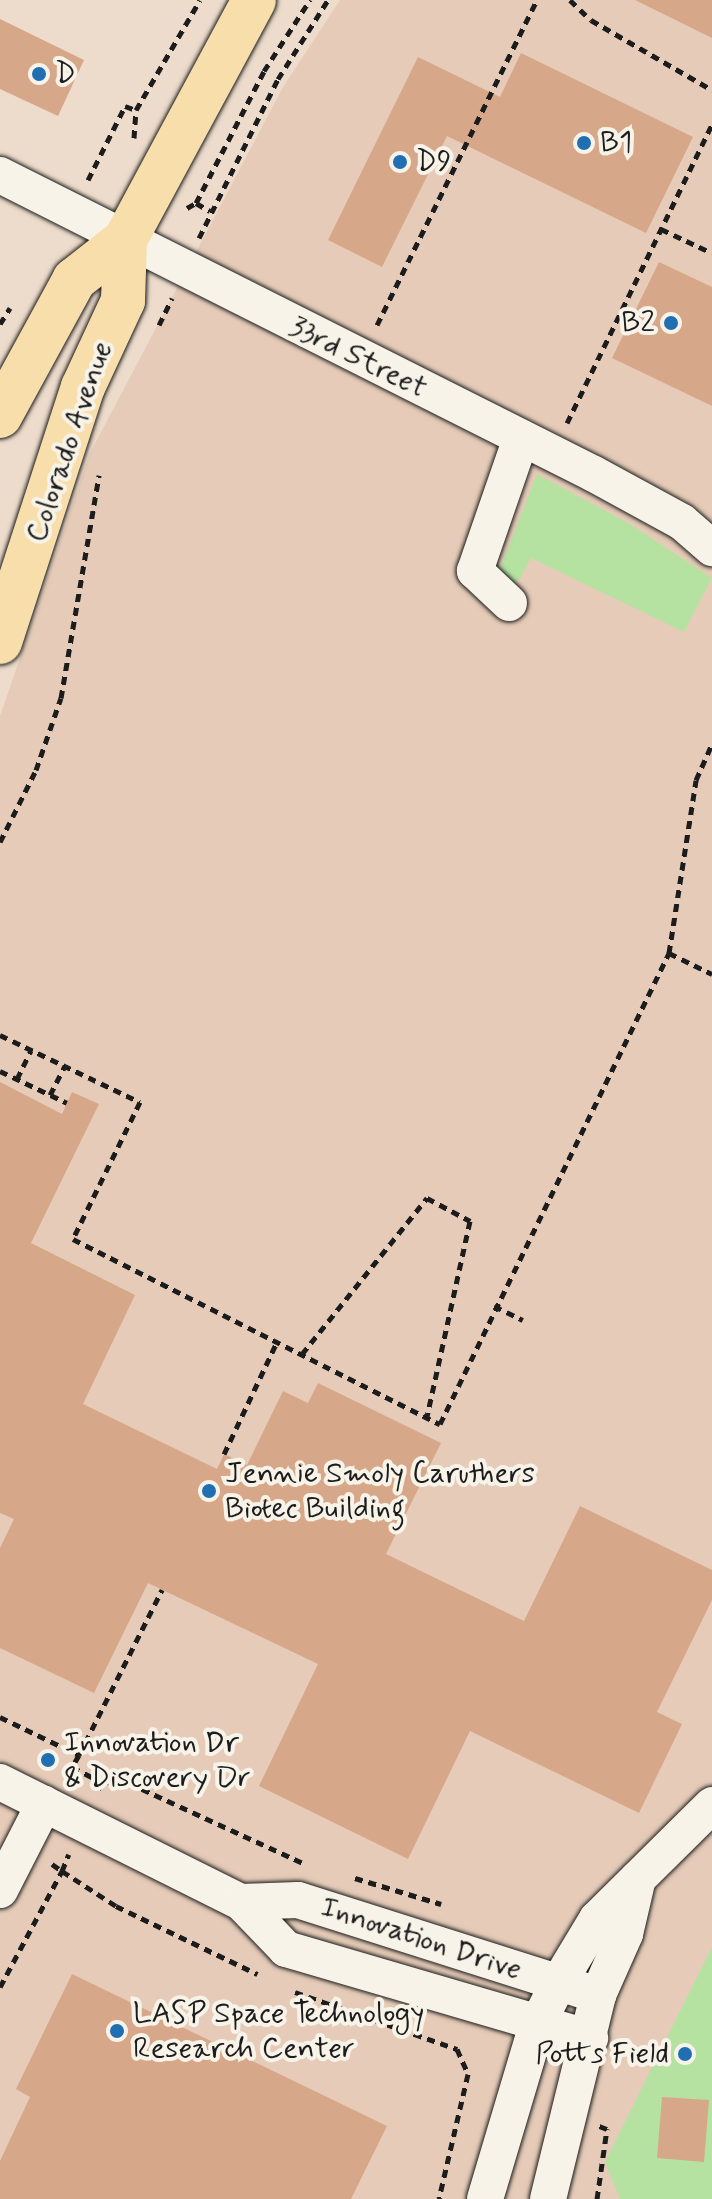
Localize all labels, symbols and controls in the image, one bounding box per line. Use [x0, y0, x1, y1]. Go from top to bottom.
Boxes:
place label: D [55, 56, 76, 92]
marker: D [30, 65, 48, 83]
place label: B1 [600, 125, 632, 161]
marker: B1 [575, 134, 593, 152]
place label: D9 [416, 144, 451, 180]
marker: D9 [391, 153, 409, 171]
place label: B2 [621, 305, 655, 341]
street label: 33rd Street [284, 310, 432, 406]
marker: B2 [662, 314, 680, 332]
street label: Colorado Avenue [18, 335, 122, 549]
place label: Jennie Smoly Caruthers Biotec Building [225, 1456, 537, 1526]
marker: Jennie Smoly Caruthers Biotec Building [200, 1482, 218, 1500]
place label: Innovation Dr & Discovery Dr [64, 1725, 249, 1796]
marker: Innovation Dr & Discovery Dr [39, 1751, 57, 1769]
street label: Innovation Drive [317, 1890, 525, 1988]
place label: LASP Space Technology Research Center [133, 1996, 425, 2066]
marker: LASP Space Technology Research Center [108, 2022, 126, 2040]
place label: Potts Field [534, 2036, 669, 2072]
marker: Potts Field [676, 2045, 694, 2063]

